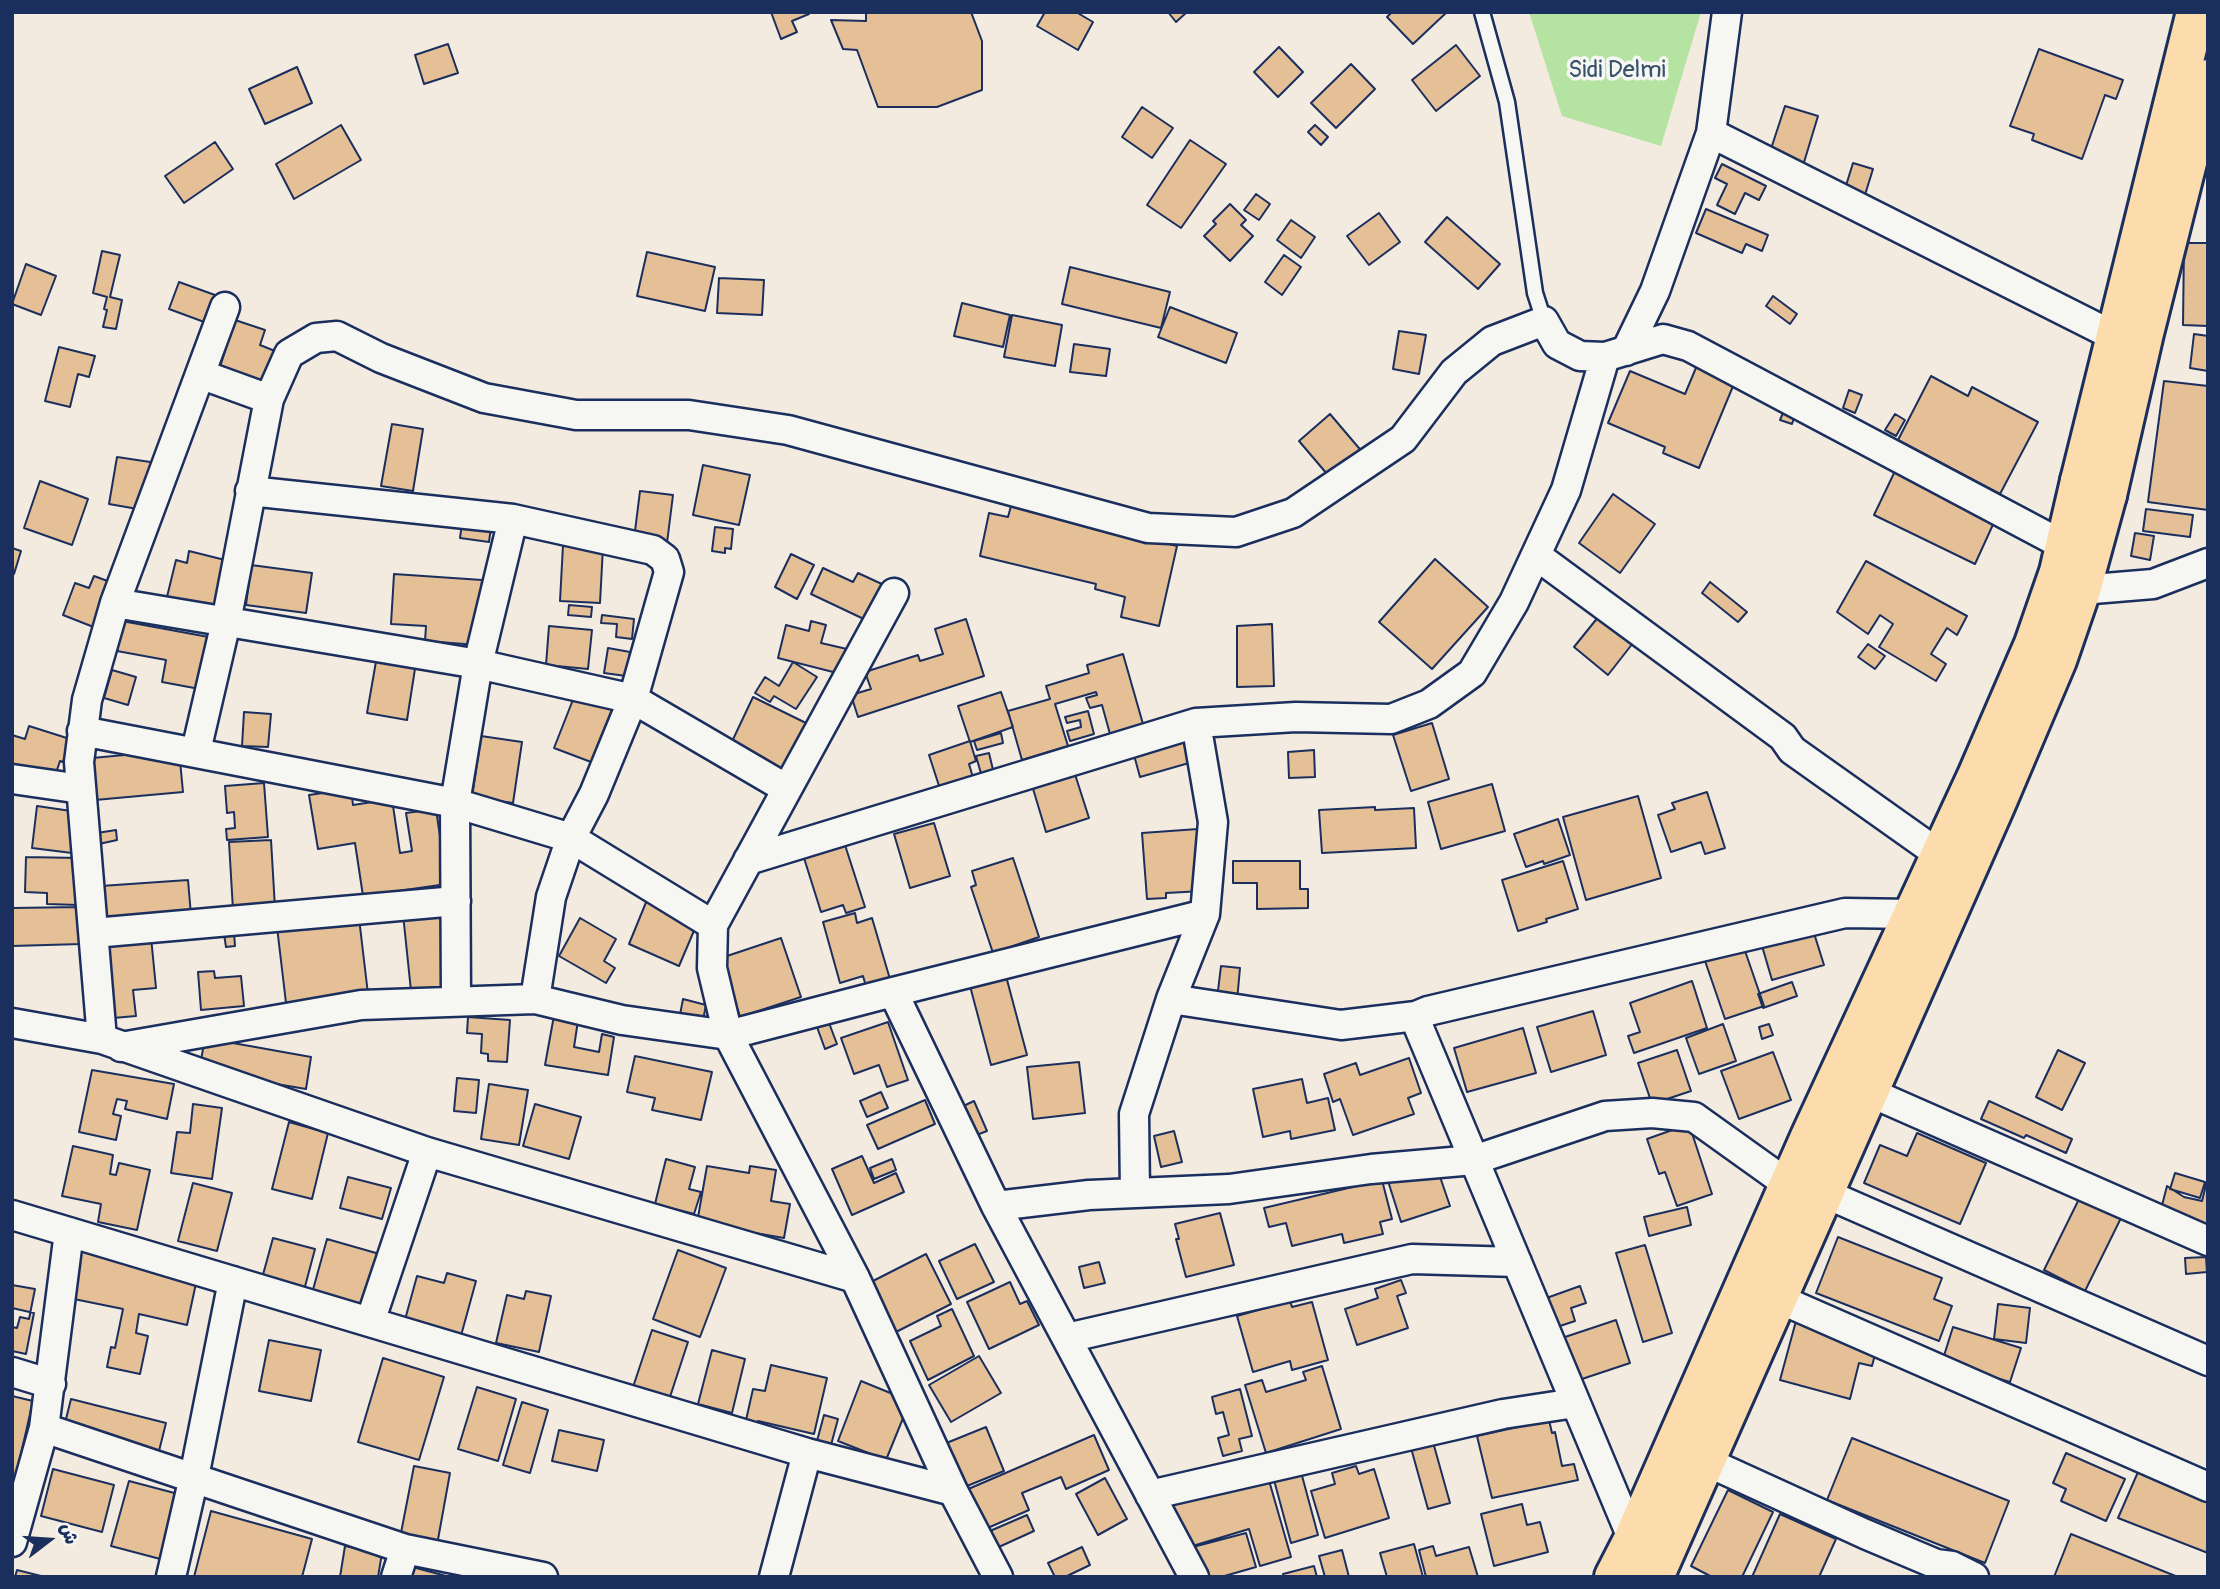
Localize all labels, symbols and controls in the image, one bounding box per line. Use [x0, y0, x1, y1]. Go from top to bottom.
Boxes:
park label: Sidi Delmi [1568, 57, 1666, 85]
north arrow [14, 1505, 84, 1575]
text: ش [55, 1520, 84, 1547]

